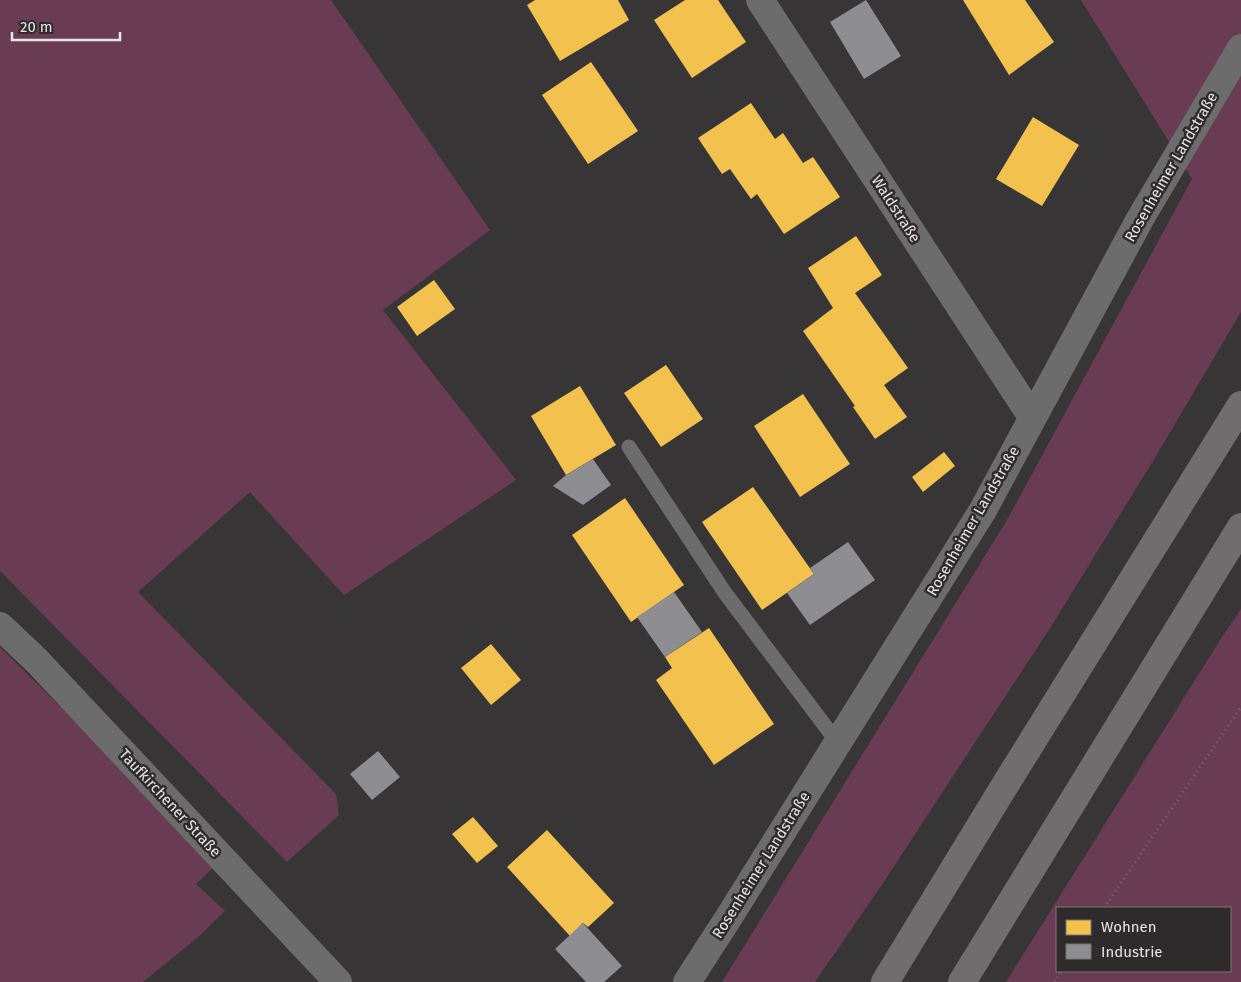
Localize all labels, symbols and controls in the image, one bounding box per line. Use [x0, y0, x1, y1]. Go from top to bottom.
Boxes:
scale bar [12, 10, 120, 42]
text: 20 m [20, 18, 53, 36]
street label: Rosenheimer Landstraße [1121, 89, 1221, 245]
street label: Waldstraße [868, 172, 924, 246]
street label: Rosenheimer Landstraße [923, 443, 1023, 599]
street label: Taufkirchener Straße [115, 745, 225, 861]
street label: Rosenheimer Landstraße [708, 788, 814, 942]
legend [1056, 907, 1231, 972]
text: Wohnen [1101, 918, 1157, 936]
text: Industrie [1101, 943, 1163, 961]

